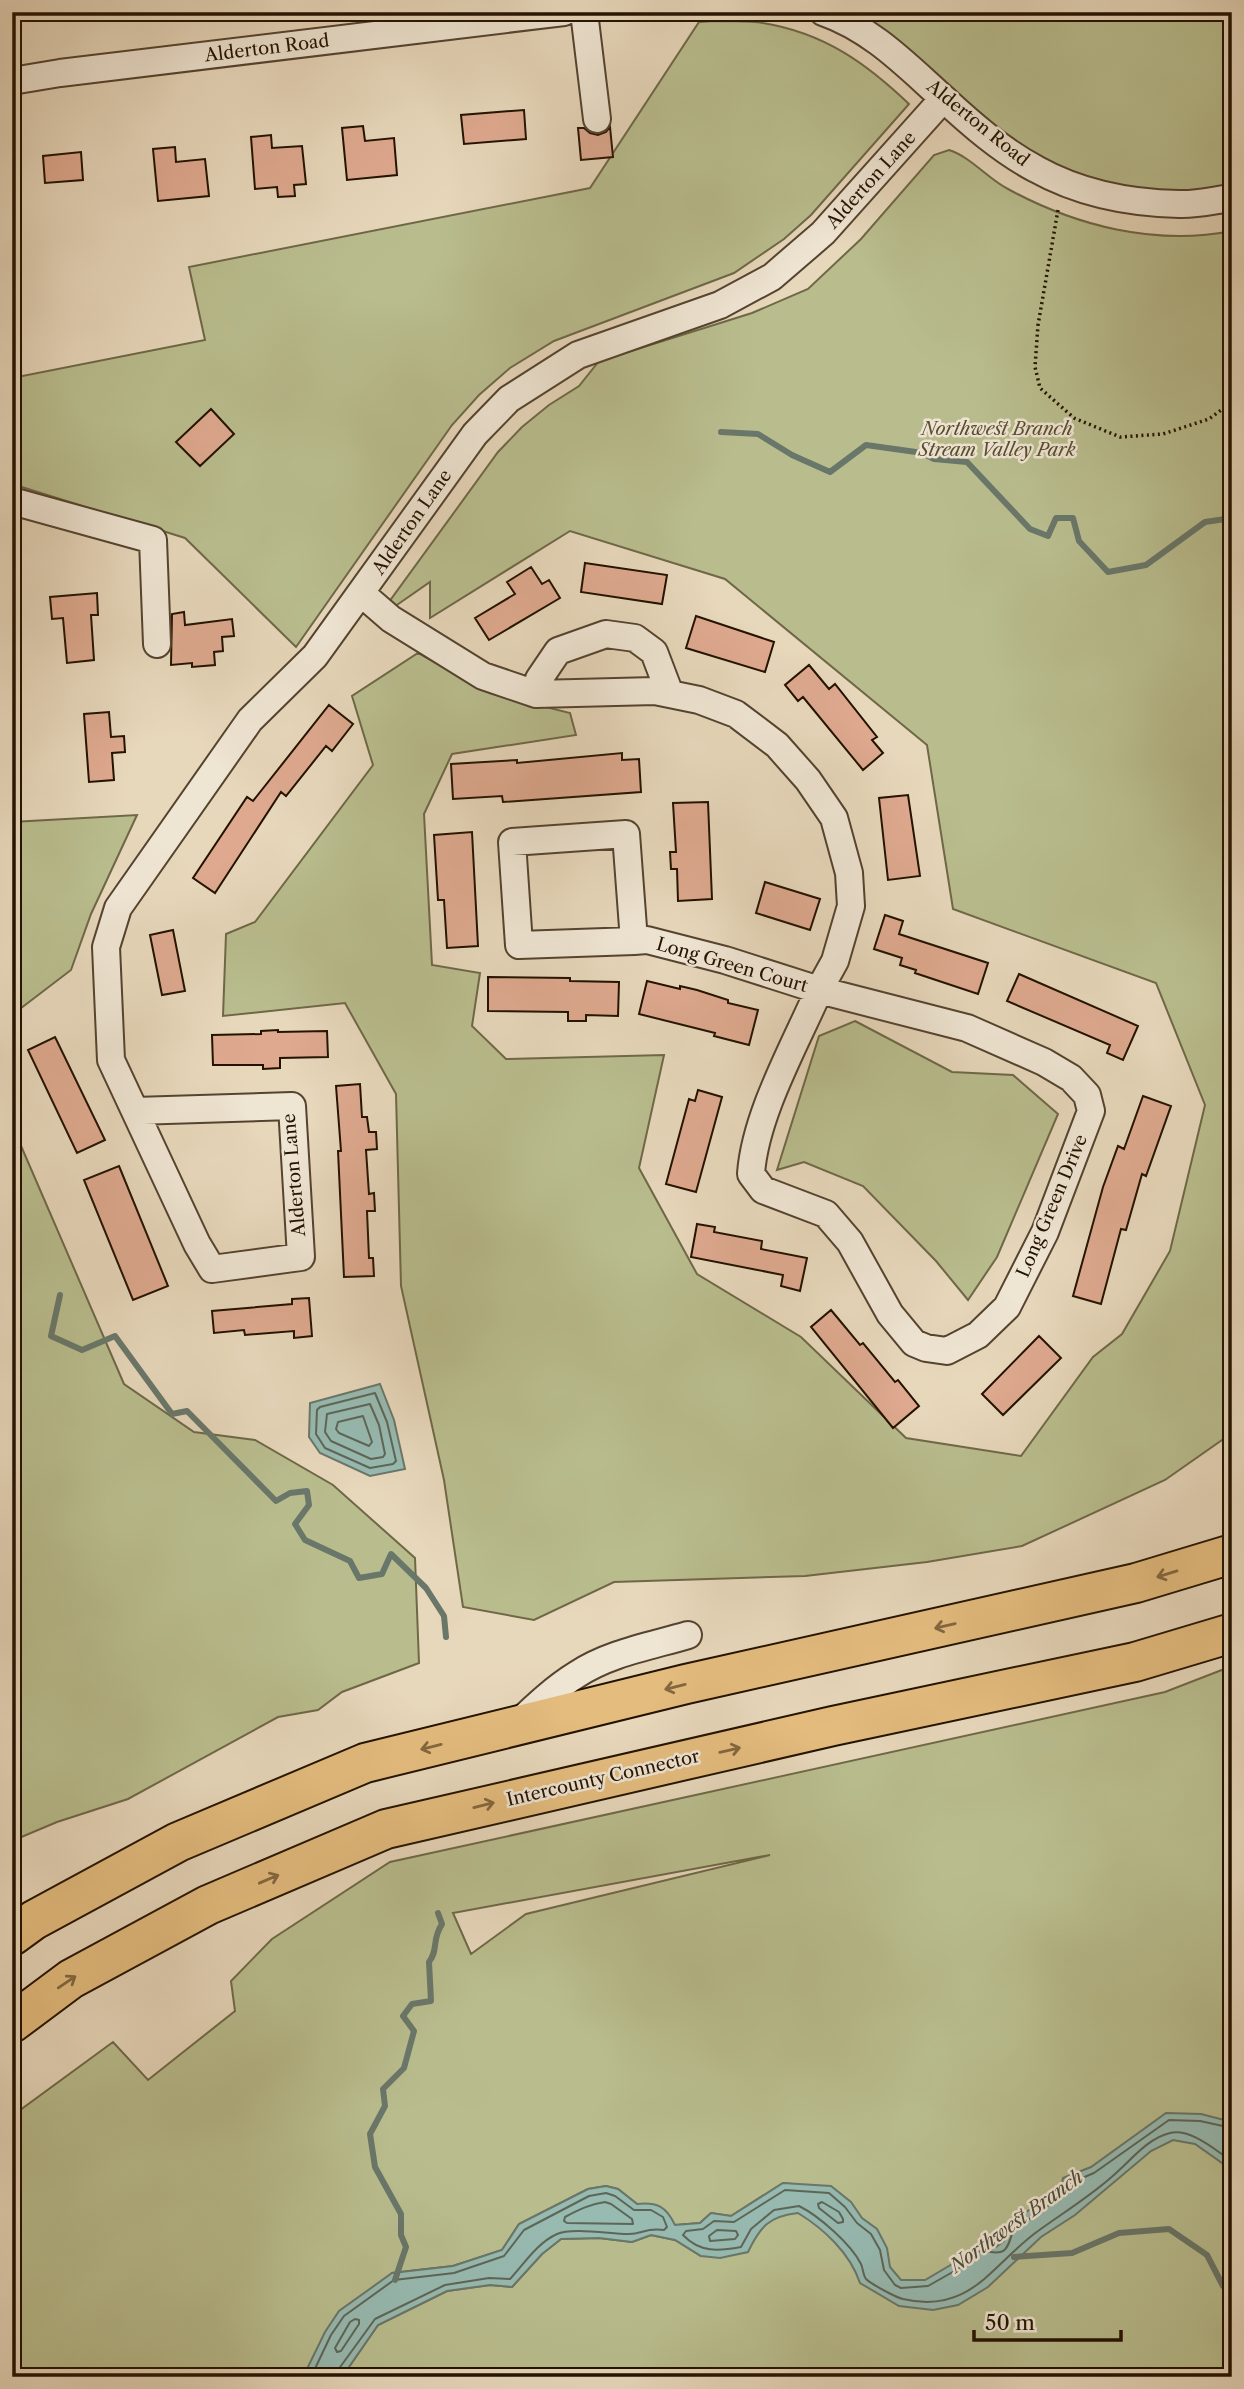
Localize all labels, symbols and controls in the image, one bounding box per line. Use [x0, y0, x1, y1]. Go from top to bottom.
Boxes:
street label: Alderton Road [202, 29, 331, 67]
street label: Alderton Road [922, 74, 1034, 171]
street label: Alderton Lane [821, 127, 920, 234]
park label: Northwest Branch Stream Valley Park [917, 418, 1076, 461]
street label: Alderton Lane [367, 465, 456, 580]
street label: Long Green Court [654, 933, 811, 997]
street label: Alderton Lane [278, 1113, 310, 1238]
street label: Long Green Drive [1012, 1131, 1092, 1281]
one-way arrow [1156, 1568, 1178, 1581]
one-way arrow [934, 1620, 957, 1633]
one-way arrow [665, 1681, 687, 1694]
one-way arrow [420, 1740, 443, 1754]
one-way arrow [718, 1742, 741, 1756]
street label: Intercounty Connector [504, 1745, 702, 1811]
one-way arrow [472, 1798, 495, 1812]
one-way arrow [258, 1871, 280, 1884]
one-way arrow [57, 1975, 76, 1990]
water label: Northwest Branch [943, 2165, 1088, 2279]
scale bar [974, 2298, 1122, 2342]
text: 50 m [985, 2310, 1035, 2335]

